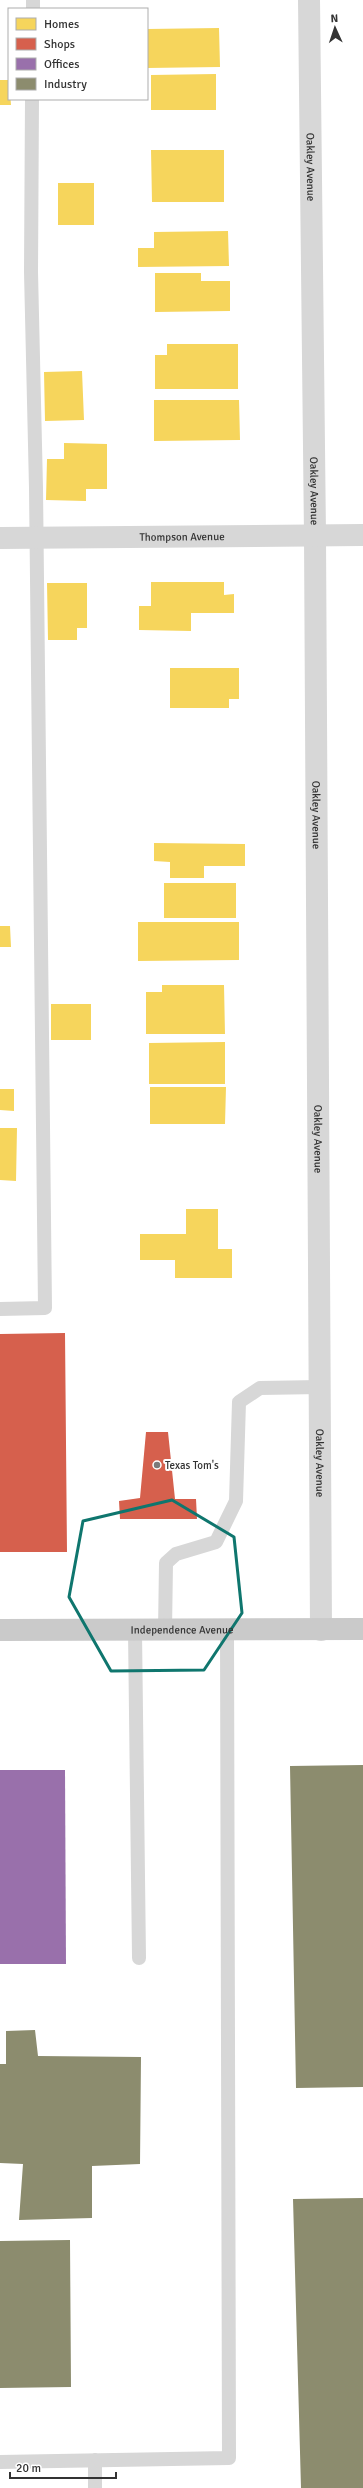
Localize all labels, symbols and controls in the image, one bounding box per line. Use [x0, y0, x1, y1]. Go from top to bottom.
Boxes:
legend [8, 8, 148, 100]
north arrow [315, 8, 355, 48]
text: N [330, 12, 339, 25]
text: Homes [44, 17, 79, 32]
text: Shops [44, 37, 75, 52]
text: Offices [44, 57, 79, 72]
text: Industry [44, 77, 87, 92]
street label: Oakley Avenue [303, 133, 317, 201]
street label: Oakley Avenue [307, 457, 321, 525]
street label: Thompson Avenue [139, 530, 225, 544]
street label: Oakley Avenue [309, 781, 323, 849]
street label: Oakley Avenue [311, 1105, 324, 1173]
street label: Oakley Avenue [313, 1429, 326, 1497]
place label: Texas Tom's [165, 1459, 219, 1472]
marker: Texas Tom's [152, 1460, 162, 1470]
street label: Independence Avenue [131, 1623, 233, 1637]
scale bar [10, 2454, 116, 2480]
text: 20 m [16, 2461, 41, 2476]

